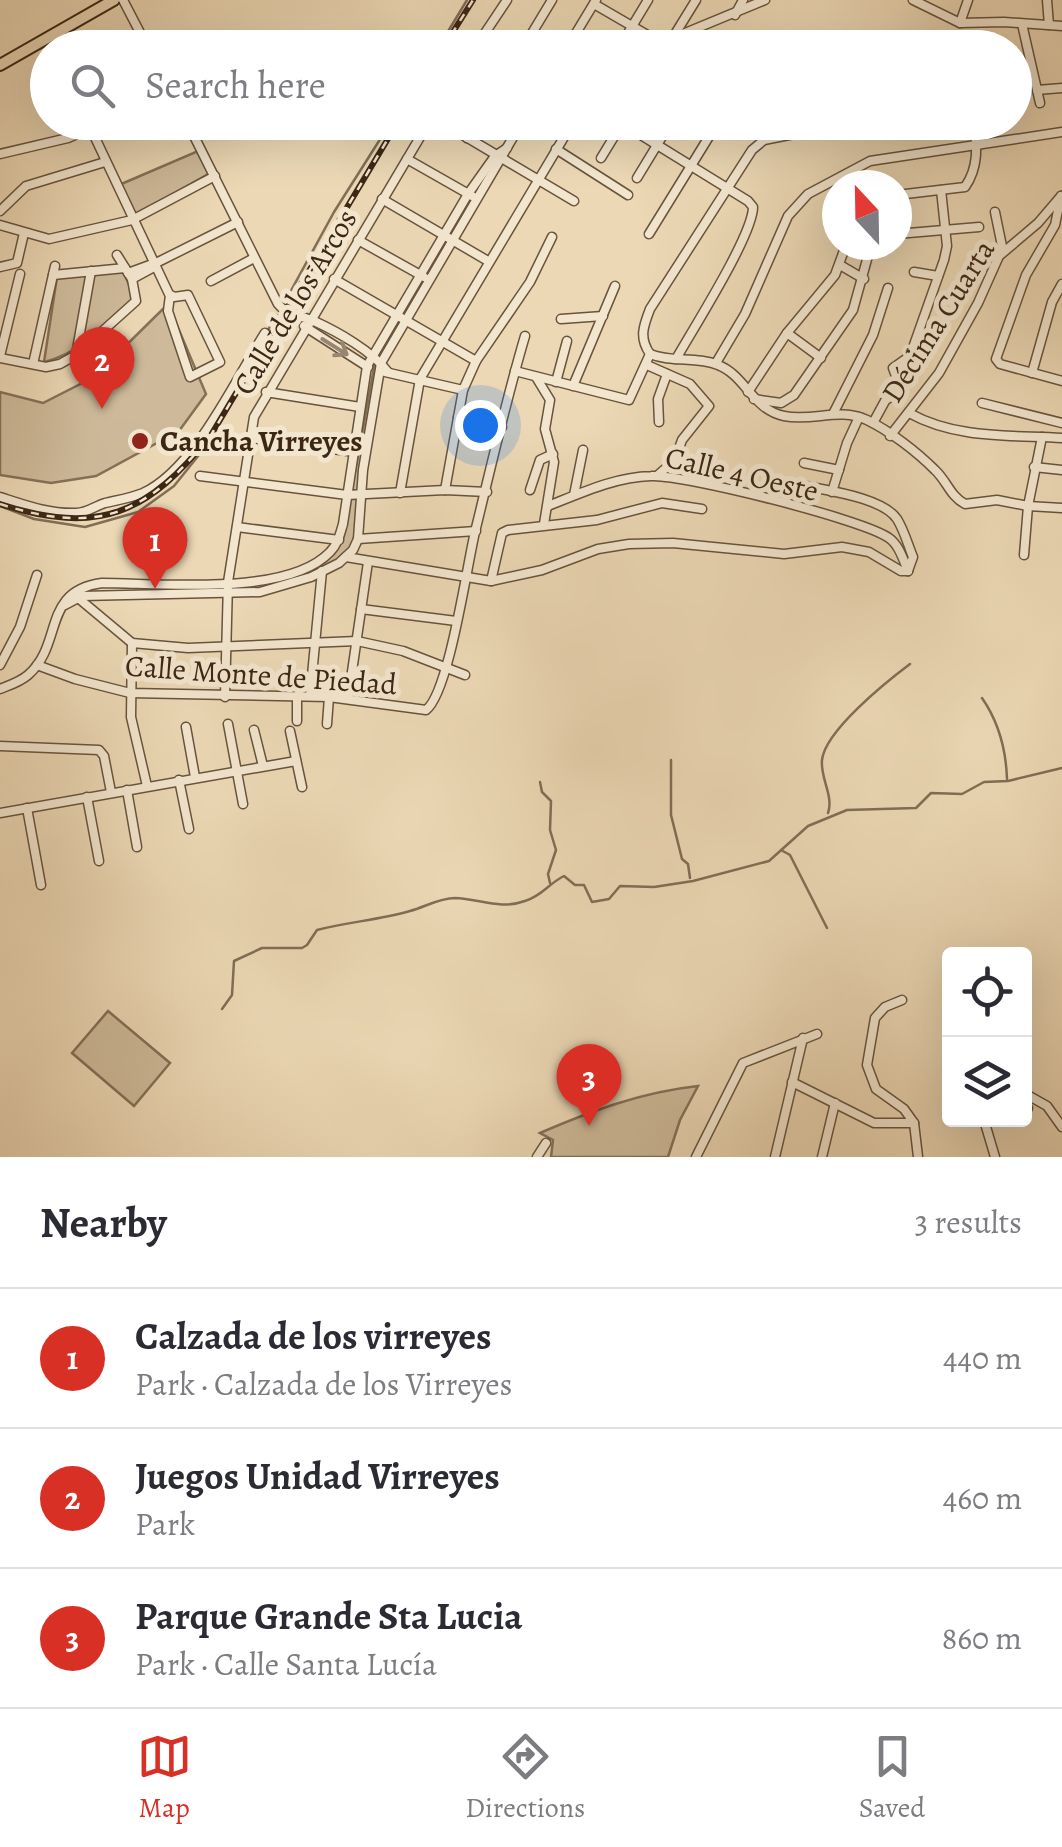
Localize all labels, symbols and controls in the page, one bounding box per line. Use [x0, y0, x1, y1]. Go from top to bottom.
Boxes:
search box [30, 30, 1032, 140]
icon: search [65, 58, 120, 113]
text: Search here [145, 59, 326, 111]
north arrow [822, 170, 912, 260]
street label: Calle de los Arcos [224, 202, 366, 402]
street label: Décima Cuarta [872, 232, 1004, 410]
pin: 2 [70, 326, 134, 409]
one-way arrow [320, 337, 349, 358]
your location [455, 400, 506, 451]
place label: Cancha Virreyes [160, 421, 362, 461]
marker: Cancha Virreyes [129, 430, 151, 452]
street label: Calle 4 Oeste [662, 437, 822, 511]
pin: 1 [122, 506, 188, 589]
street label: Calle Monte de Piedad [124, 646, 399, 705]
map controls [942, 947, 1032, 1127]
button: locate [942, 947, 1032, 1037]
button: layers [942, 1037, 1032, 1127]
pin: 3 [556, 1044, 622, 1126]
text: Nearby [40, 1194, 167, 1251]
text: 3 results [915, 1200, 1022, 1244]
text: Calzada de los virreyes [135, 1310, 492, 1362]
text: 1 [67, 1336, 78, 1380]
text: 440 m [943, 1336, 1022, 1380]
text: Park · Calzada de los Virreyes [135, 1362, 512, 1406]
text: Juegos Unidad Virreyes [135, 1450, 500, 1502]
text: 2 [65, 1476, 80, 1520]
text: 460 m [943, 1476, 1022, 1520]
text: Park [135, 1502, 195, 1546]
text: Parque Grande Sta Lucia [135, 1590, 523, 1642]
text: 3 [66, 1616, 79, 1660]
text: 860 m [942, 1616, 1022, 1660]
text: Park · Calle Santa Lucía [135, 1642, 437, 1686]
tab: Map [137, 1729, 192, 1827]
tab: Directions [465, 1729, 585, 1827]
tab: Saved [859, 1729, 925, 1827]

